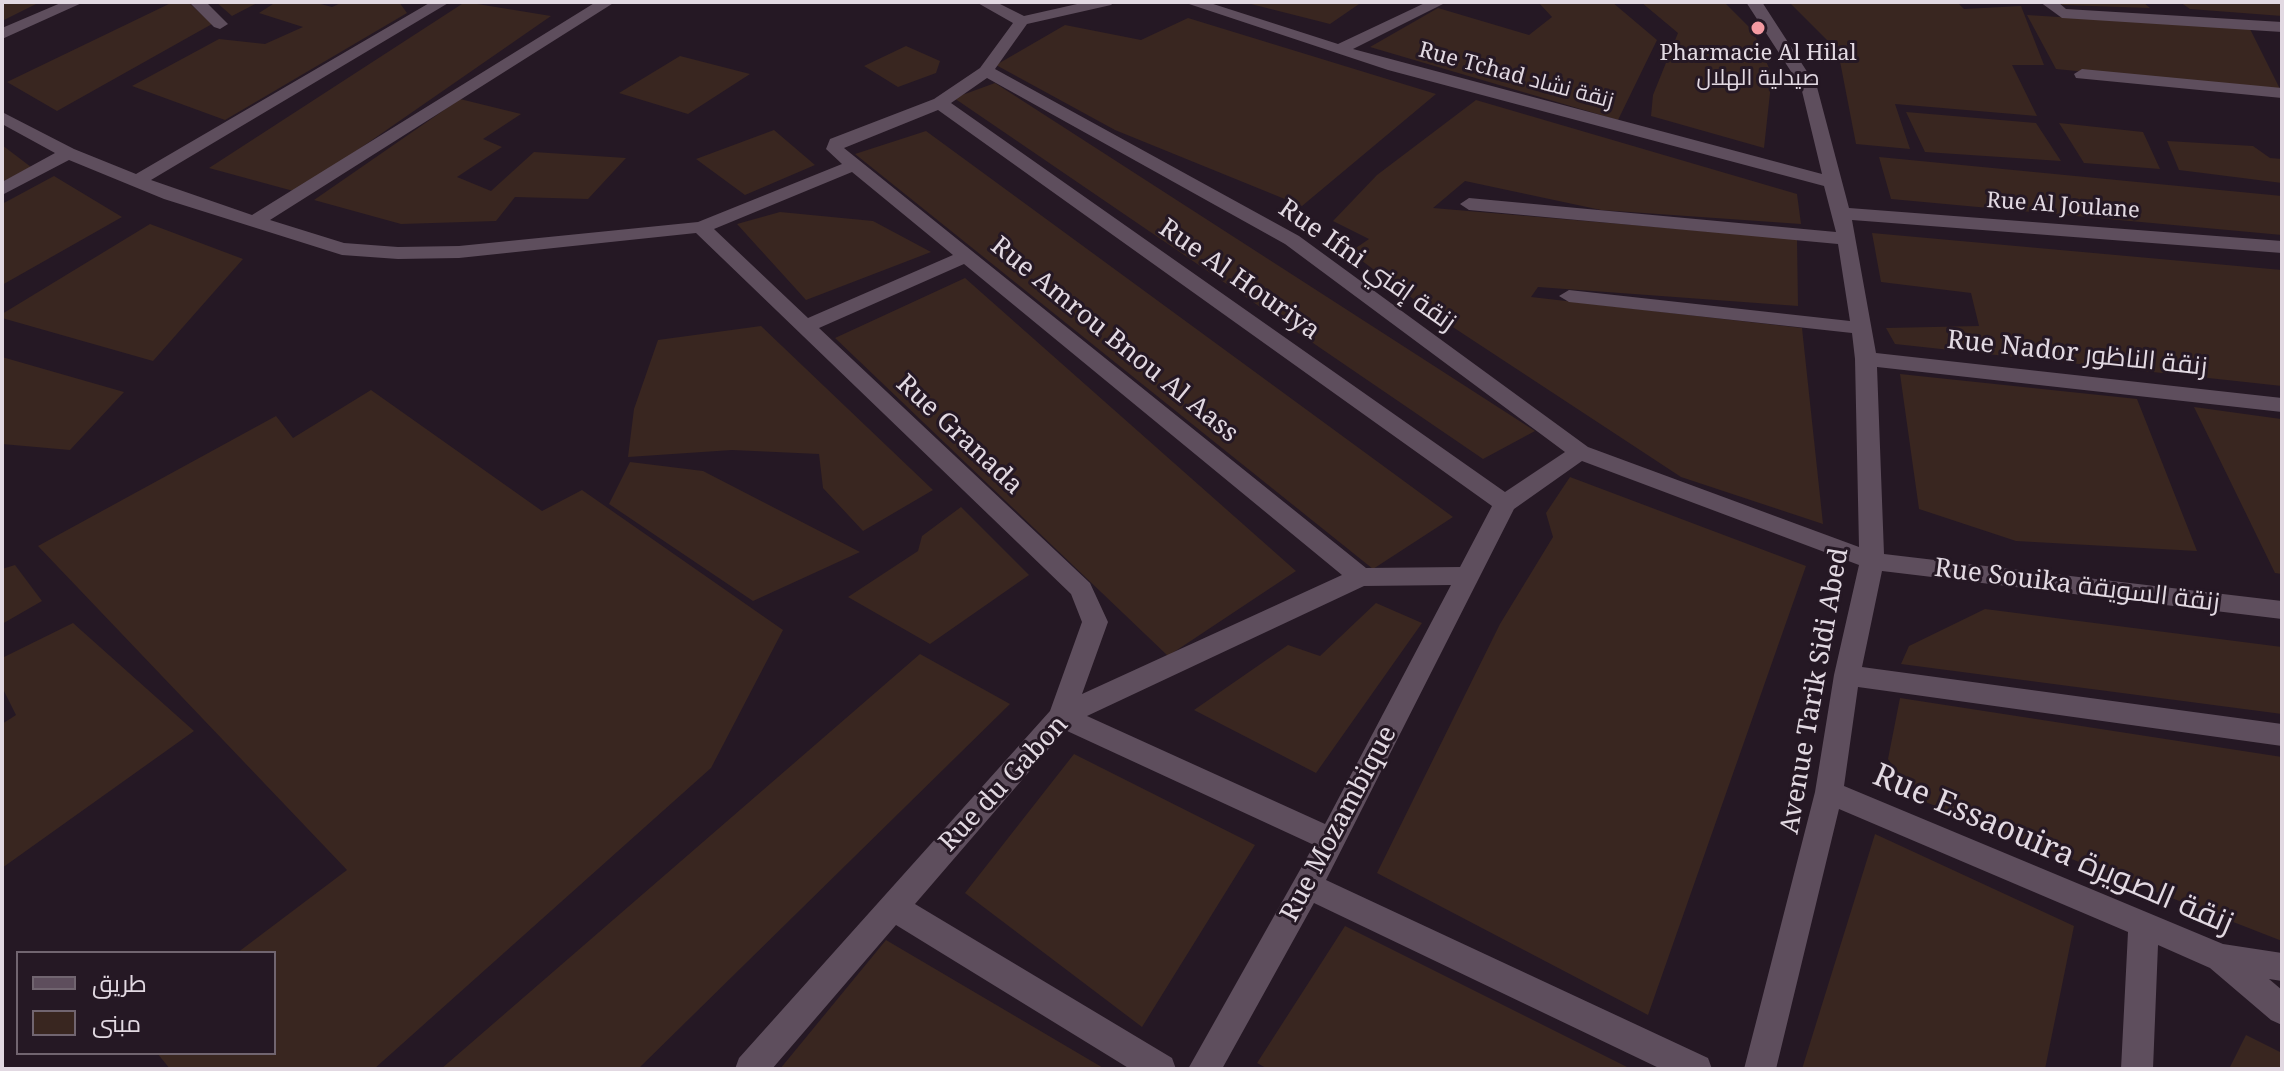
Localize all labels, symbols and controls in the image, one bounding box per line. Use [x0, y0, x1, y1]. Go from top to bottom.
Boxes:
marker: Pharmacie Al Hilal صيدلية الهلال [1749, 19, 1767, 37]
street label: Rue Tchad زنقة نشاد [1416, 37, 1616, 115]
place label: Pharmacie Al Hilal صيدلية الهلال [1659, 41, 1857, 92]
street label: Rue Al Joulane [1985, 187, 2141, 225]
street label: Rue Ifni زنقة إفني [1272, 193, 1462, 339]
street label: Rue Al Houriya [1152, 213, 1326, 347]
street label: Rue Amrou Bnou Al Aass [984, 231, 1244, 449]
street label: Rue Nador زنقة الناظور [1945, 325, 2209, 383]
street label: Rue Granada [889, 369, 1029, 501]
street label: Avenue Tarik Sidi Abed [1774, 546, 1856, 836]
street label: Rue Souika زنقة السويقة [1933, 553, 2221, 619]
street label: Rue du Gabon [933, 710, 1075, 858]
street label: Rue Mozambique [1274, 721, 1404, 927]
street label: Rue Essaouira زنقة الصويرة [1867, 757, 2239, 943]
legend [16, 951, 276, 1055]
text: طريق [92, 966, 147, 999]
text: مبنى [92, 1006, 141, 1039]

